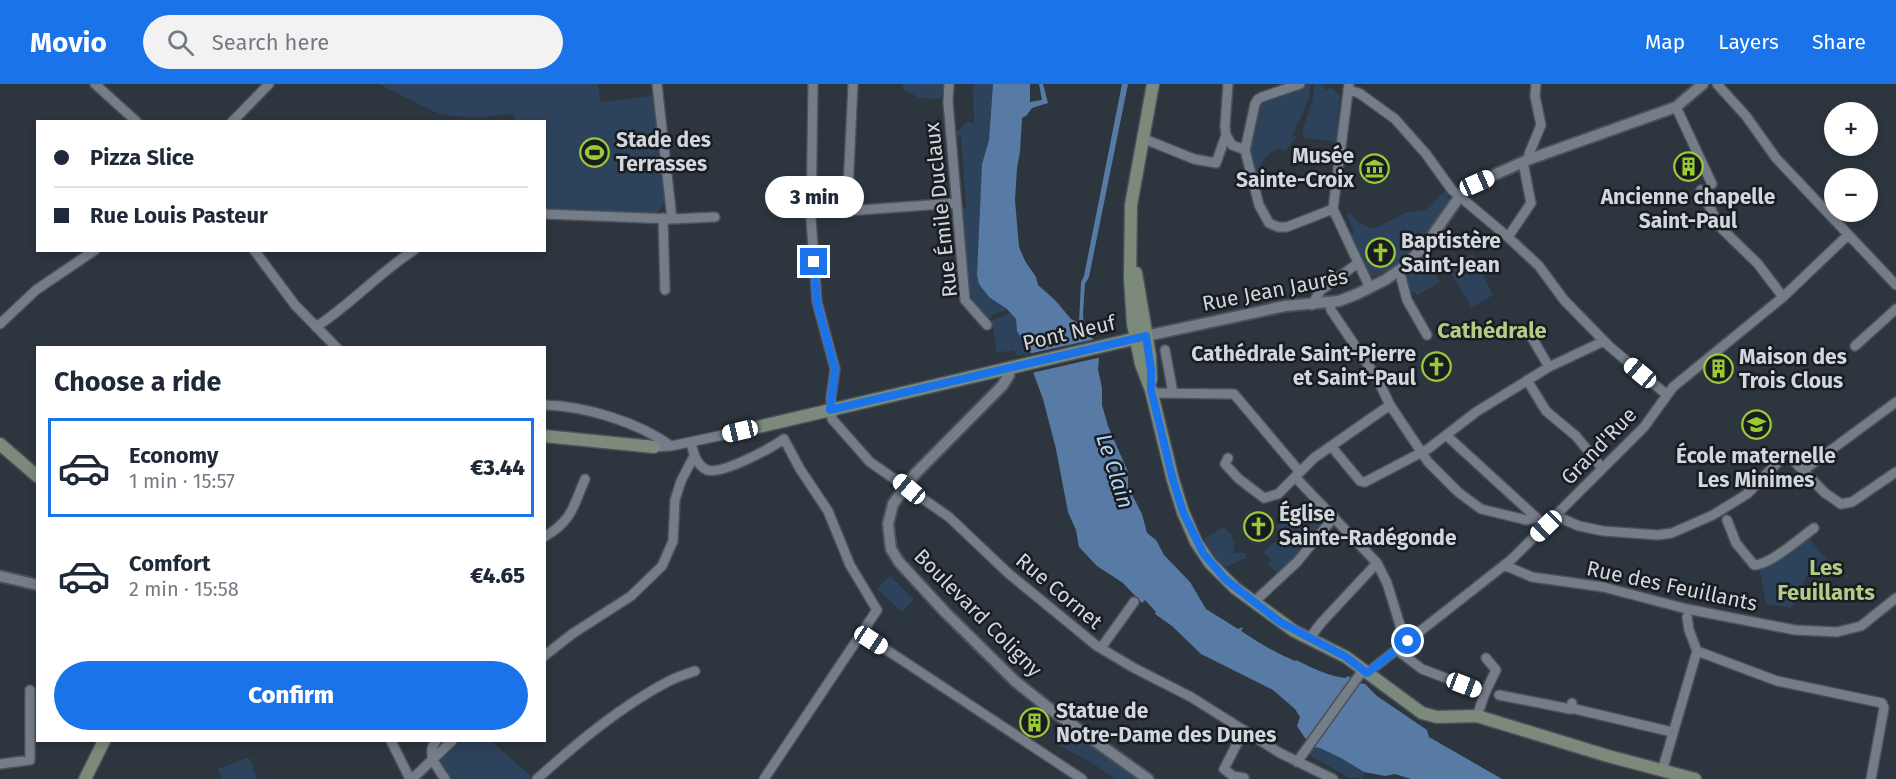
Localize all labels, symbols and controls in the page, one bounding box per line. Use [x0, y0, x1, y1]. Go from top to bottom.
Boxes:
search box [143, 15, 563, 69]
text: Movio [30, 26, 107, 59]
icon: search [164, 26, 197, 59]
text: Search here [212, 29, 329, 56]
text: Map [1645, 29, 1685, 55]
text: Layers [1718, 29, 1779, 55]
text: Share [1812, 29, 1866, 55]
map controls [1824, 102, 1878, 222]
button: + [1824, 102, 1878, 156]
street label: Rue Émile Duclaux [919, 121, 963, 299]
place label: Stade des Terrasses [616, 127, 711, 177]
sports icon: Stade des Terrasses [579, 136, 611, 168]
place label: Musée Sainte-Croix [1236, 143, 1354, 193]
text: Pizza Slice [90, 144, 194, 171]
building icon: Ancienne chapelle Saint-Paul [1672, 150, 1704, 182]
museum icon: Musée Sainte-Croix [1359, 152, 1391, 184]
car [1457, 167, 1497, 199]
button: − [1824, 168, 1878, 222]
callout: 3 min [764, 175, 864, 217]
place label: Ancienne chapelle Saint-Paul [1600, 184, 1776, 234]
text: 3 min [790, 185, 839, 209]
text: Rue Louis Pasteur [90, 202, 268, 229]
place label: Baptistère Saint-Jean [1401, 228, 1501, 278]
church icon: Baptistère Saint-Jean [1364, 237, 1396, 269]
route end [800, 248, 827, 275]
street label: Rue Jean Jaurès [1200, 263, 1350, 317]
street label: Pont Neuf [1020, 309, 1120, 356]
district label: Cathédrale [1437, 317, 1547, 344]
place label: Cathédrale Saint-Pierre et Saint-Paul [1191, 341, 1417, 391]
place label: Maison des Trois Clous [1739, 344, 1847, 394]
church icon: Cathédrale Saint-Pierre et Saint-Paul [1421, 350, 1453, 382]
building icon: Maison des Trois Clous [1702, 353, 1734, 385]
car [1620, 355, 1660, 391]
text: Choose a ride [54, 366, 221, 398]
street label: Grand'Rue [1556, 402, 1642, 490]
school or university icon: École maternelle Les Minimes [1740, 409, 1772, 441]
car [720, 418, 760, 444]
water label: Le Clain [1090, 430, 1140, 512]
icon: car [57, 441, 111, 495]
text: Economy [129, 442, 218, 469]
place label: École maternelle Les Minimes [1676, 442, 1836, 493]
text: €3.44 [470, 454, 525, 481]
text: 1 min · 15:57 [129, 469, 235, 493]
car [889, 471, 929, 507]
place label: Église Sainte-Radégonde [1279, 500, 1457, 551]
car [1527, 507, 1565, 545]
church icon: Église Sainte-Radégonde [1242, 510, 1274, 542]
street label: Boulevard Coligny [908, 543, 1048, 683]
street label: Rue Cornet [1010, 547, 1108, 635]
icon: car [57, 549, 111, 603]
text: Comfort [129, 550, 210, 577]
district label: Les Feuillants [1777, 554, 1875, 606]
street label: Rue des Feuillants [1584, 555, 1760, 617]
text: €4.65 [470, 562, 525, 589]
text: 2 min · 15:58 [129, 577, 239, 601]
car [851, 623, 891, 657]
route start [1394, 627, 1421, 654]
button: Confirm [54, 661, 528, 730]
car [1444, 670, 1484, 700]
place label: Statue de Notre-Dame des Dunes [1056, 698, 1276, 748]
building icon: Statue de Notre-Dame des Dunes [1019, 707, 1051, 739]

